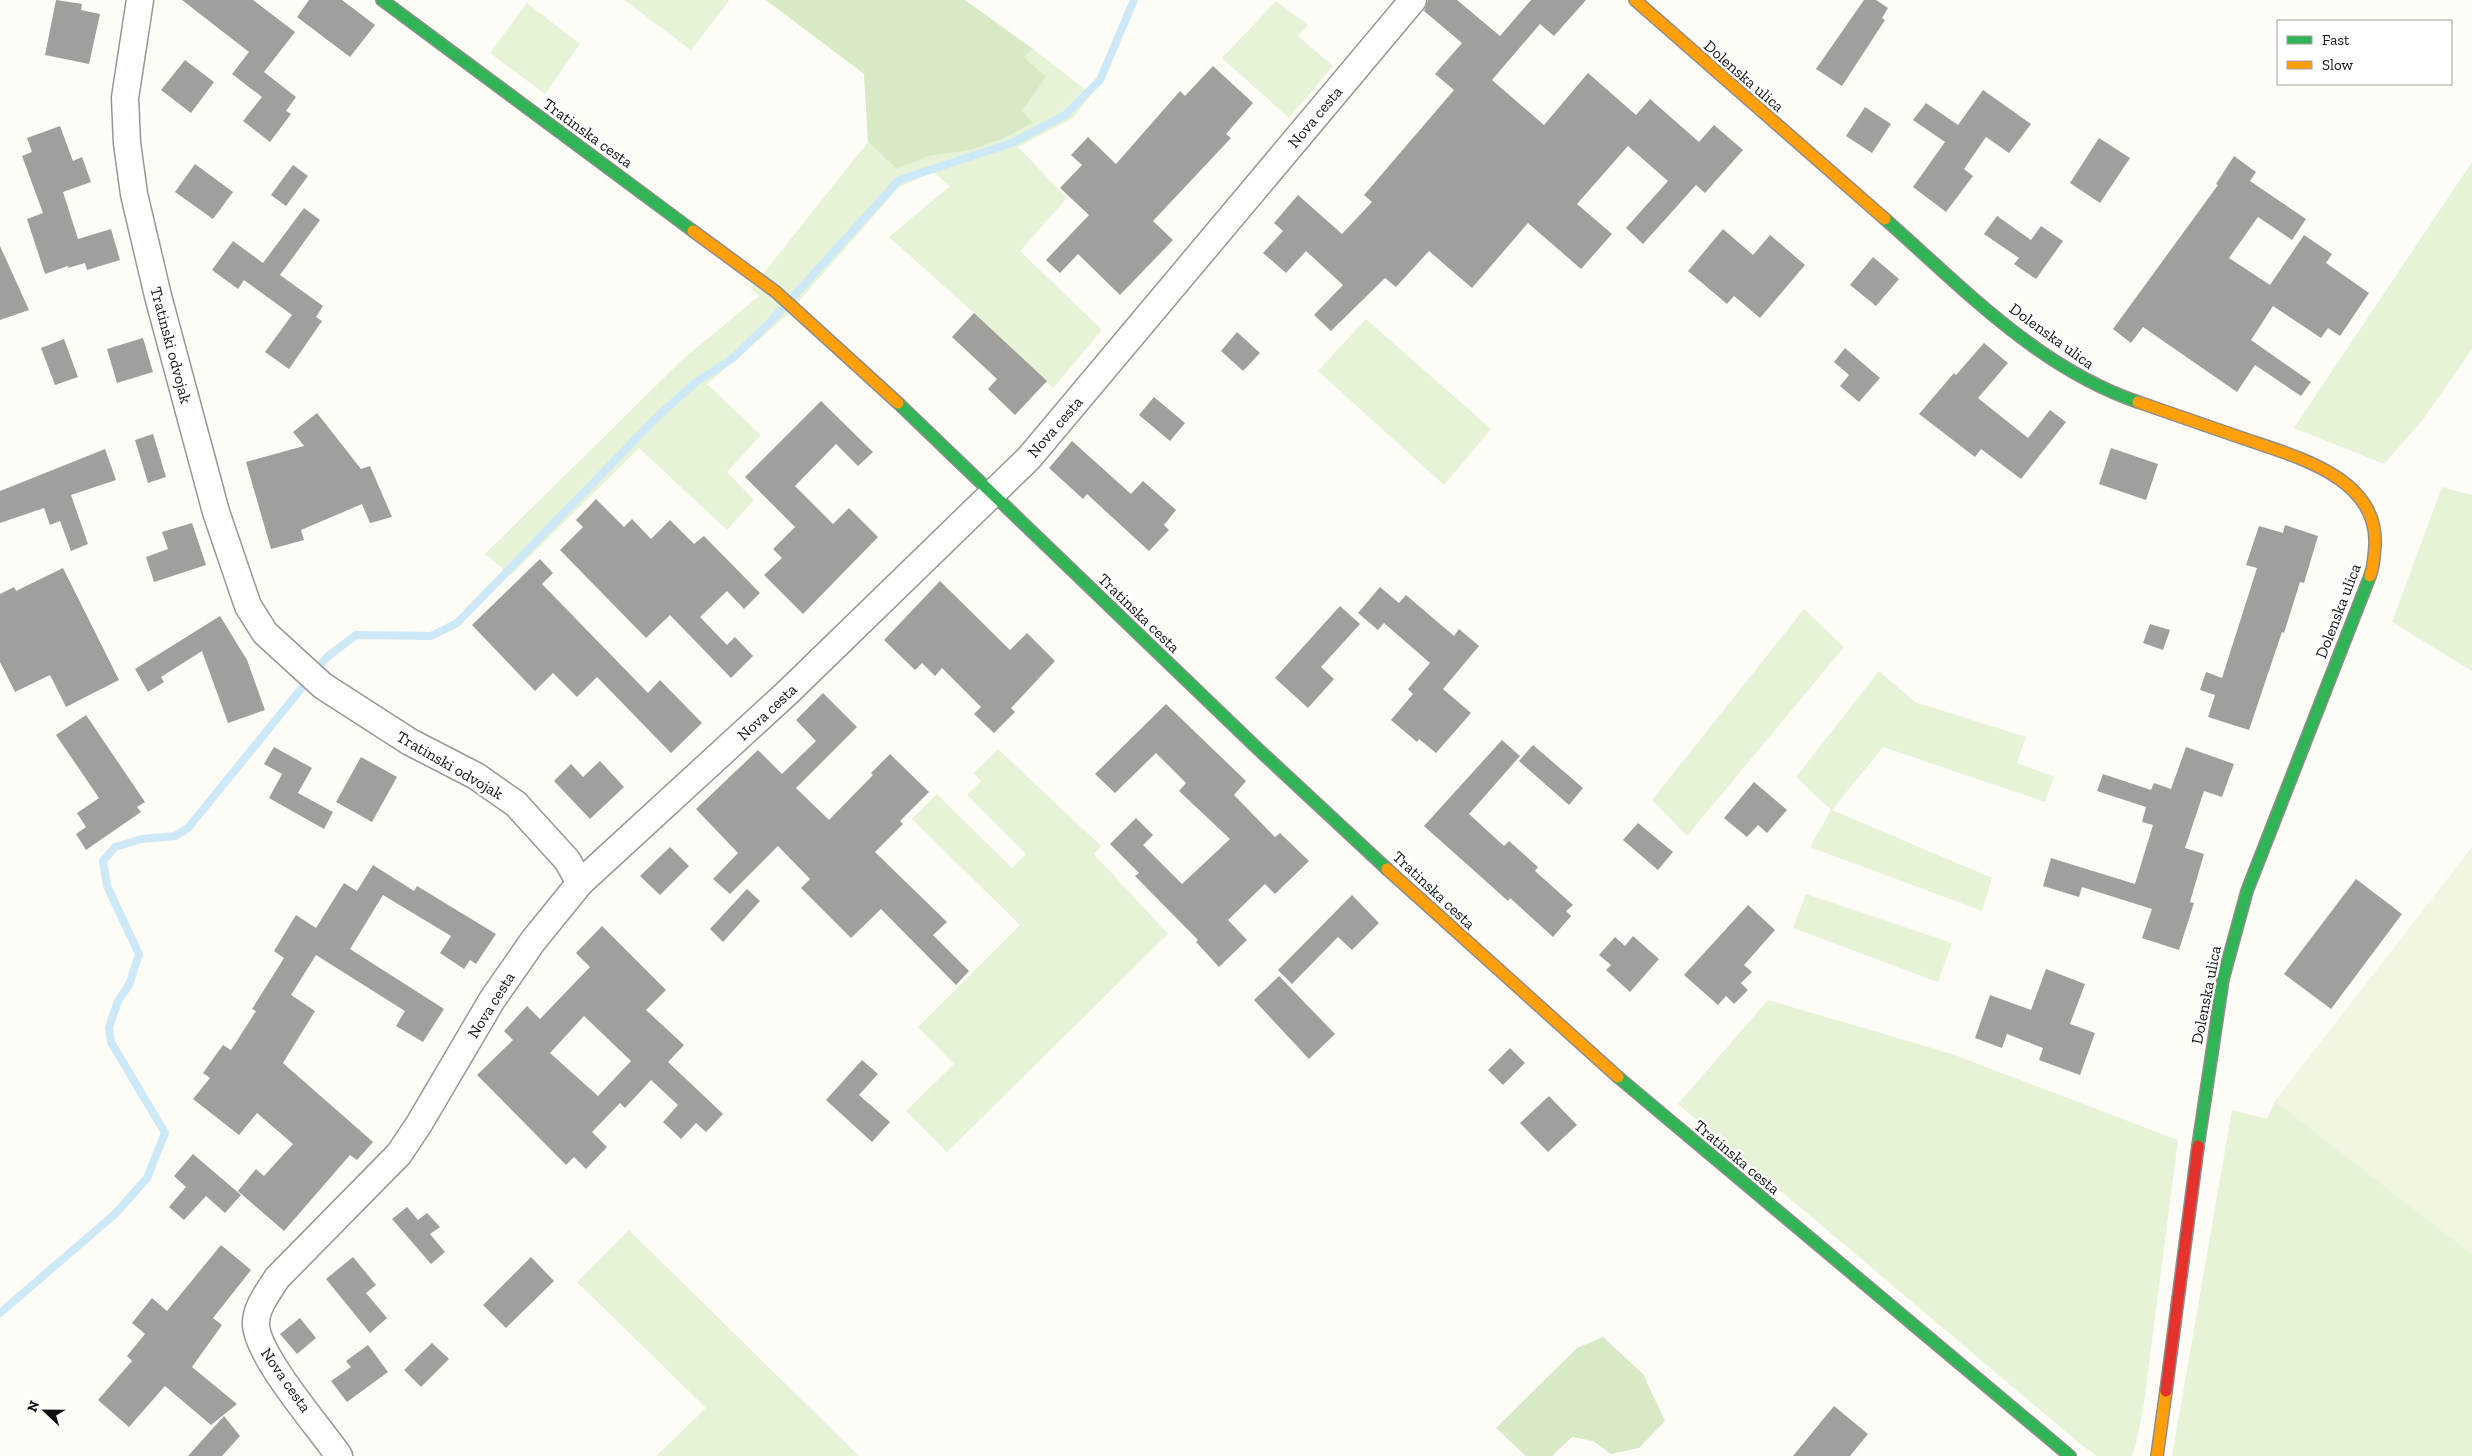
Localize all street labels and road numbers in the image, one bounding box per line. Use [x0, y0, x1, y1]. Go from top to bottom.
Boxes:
street label: Dolenska ulica [1700, 36, 1788, 116]
street label: Nova cesta [1284, 82, 1346, 152]
street label: Tratinska cesta [540, 94, 637, 172]
street label: Tratinski odvojak [146, 285, 196, 406]
street label: Dolenska ulica [2006, 299, 2098, 373]
street label: Nova cesta [1023, 392, 1087, 461]
street label: Dolenska ulica [2311, 561, 2365, 661]
street label: Tratinska cesta [1094, 569, 1184, 657]
street label: Nova cesta [733, 679, 801, 744]
street label: Tratinski odvojak [393, 727, 507, 804]
street label: Tratinska cesta [1389, 847, 1479, 933]
street label: Dolenska ulica [2187, 944, 2225, 1046]
street label: Nova cesta [463, 968, 519, 1042]
street label: Tratinska cesta [1690, 1116, 1784, 1199]
street label: Nova cesta [257, 1344, 315, 1416]

